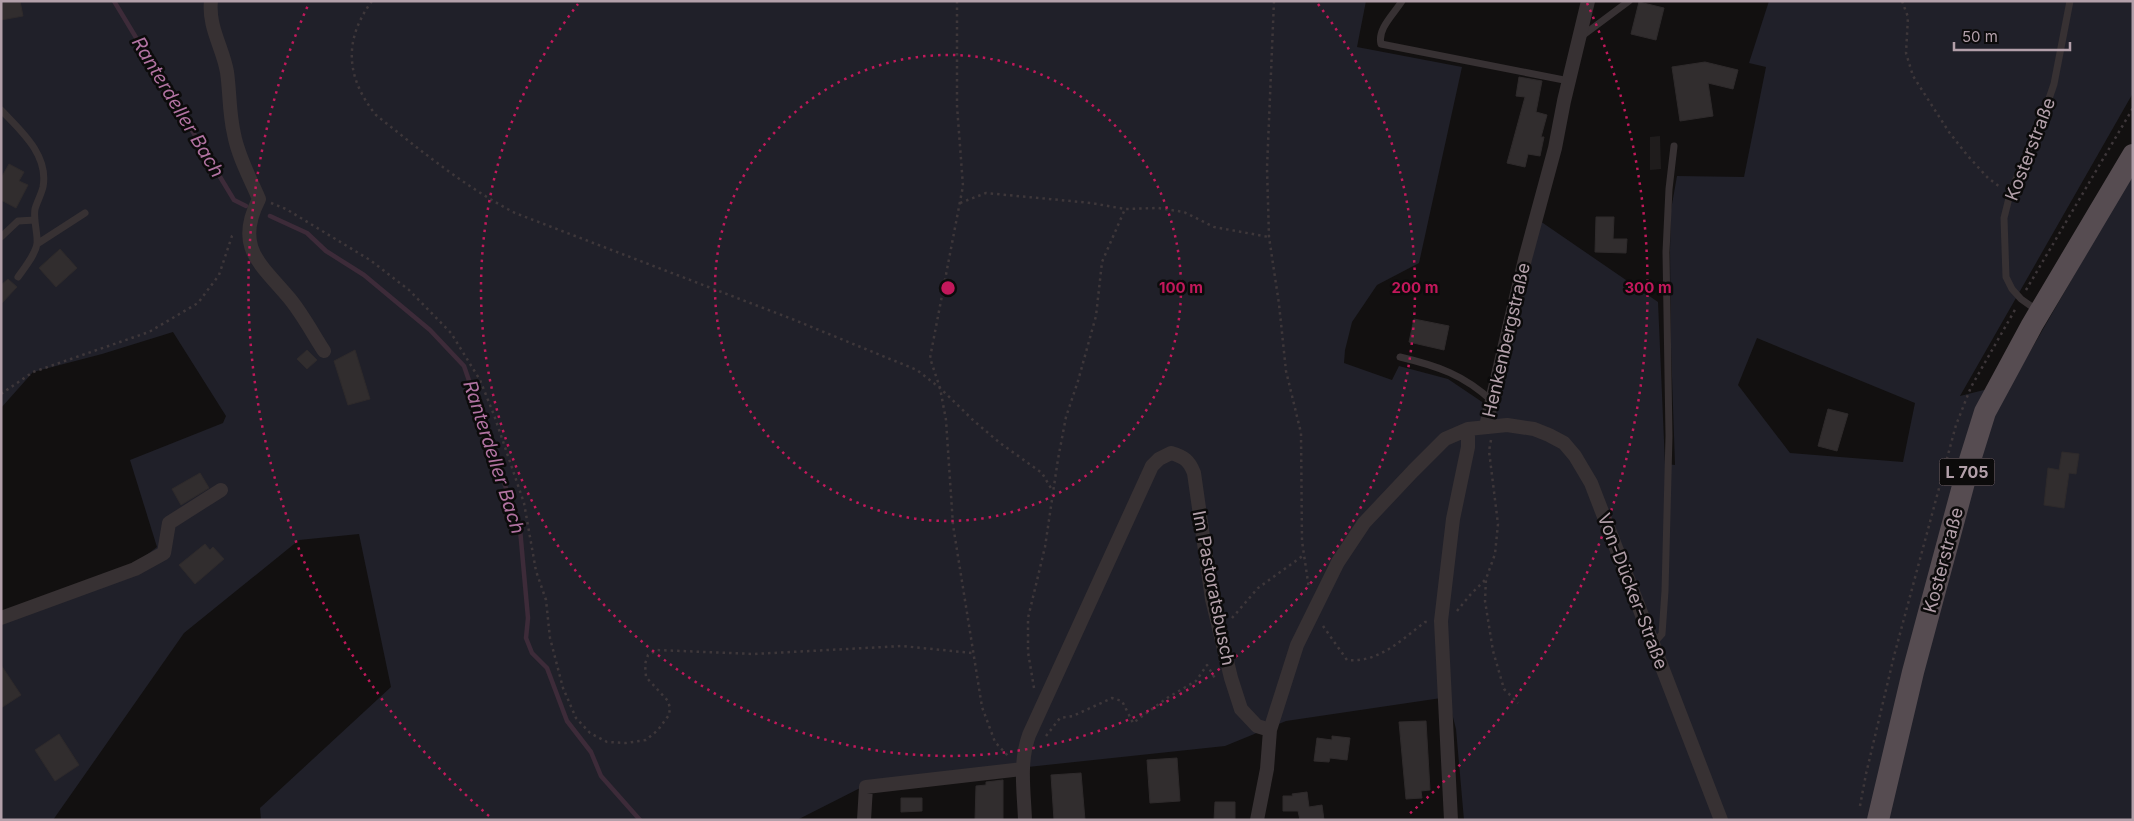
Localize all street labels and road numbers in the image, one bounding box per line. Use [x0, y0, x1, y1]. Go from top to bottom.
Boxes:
street label: Kosterstraße [2001, 95, 2059, 203]
street label: Henkenbergstraße [1478, 261, 1534, 419]
road number: L 705 [1940, 458, 1994, 486]
street label: Kosterstraße [1919, 505, 1967, 615]
street label: Im Pastoratsbusch [1189, 509, 1239, 667]
street label: Von-Dücker-Straße [1594, 510, 1672, 672]

